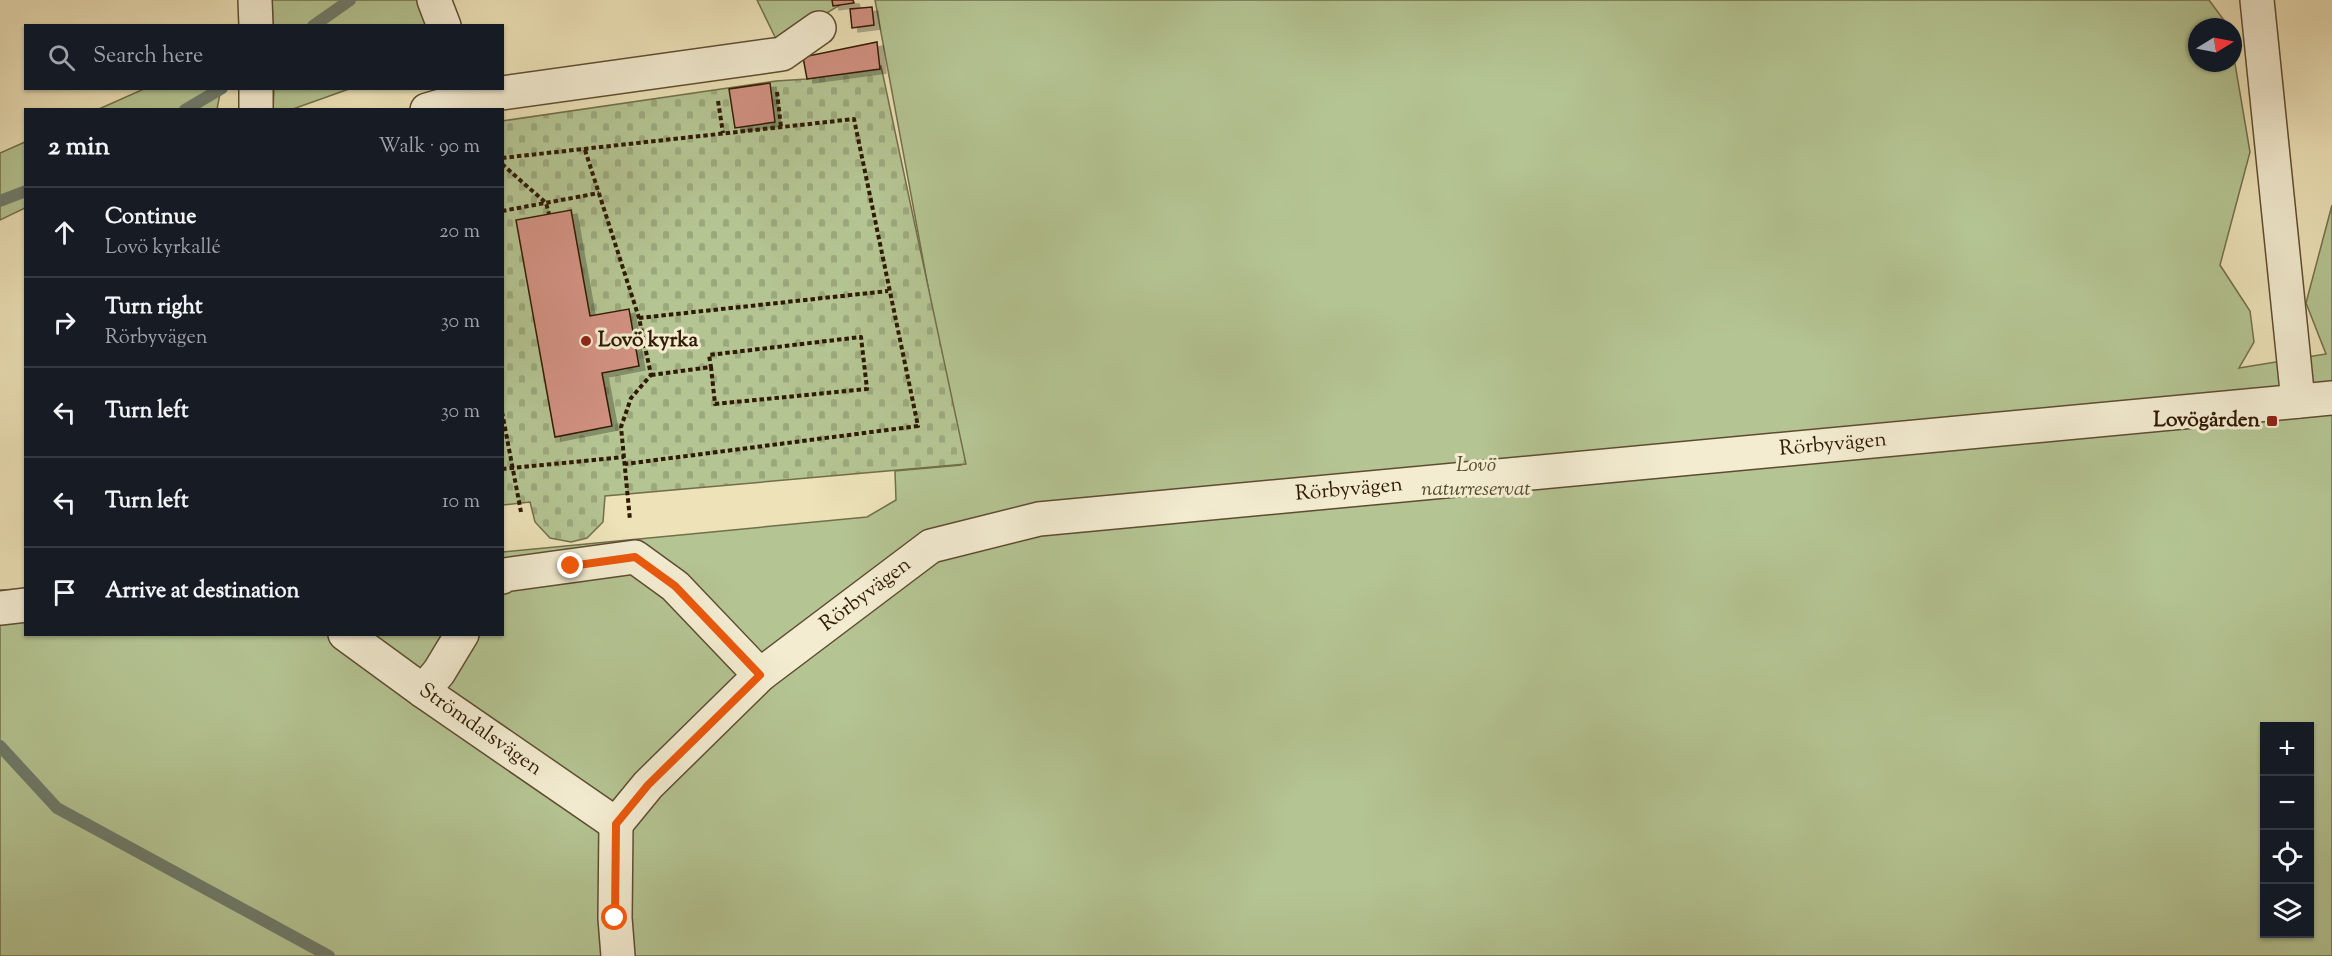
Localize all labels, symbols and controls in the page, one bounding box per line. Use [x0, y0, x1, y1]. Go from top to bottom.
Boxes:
north arrow [2188, 18, 2242, 72]
search box [24, 24, 504, 90]
icon: search [45, 41, 78, 74]
text: Search here [93, 41, 203, 73]
text: 2 min [48, 129, 110, 166]
text: Walk · 90 m [378, 133, 480, 162]
text: Continue [105, 202, 196, 234]
icon: ahead [48, 216, 81, 249]
text: 20 m [439, 218, 480, 247]
text: Lovö kyrkallé [105, 234, 221, 263]
text: Turn right [105, 292, 202, 324]
icon: right [48, 306, 81, 339]
text: 30 m [441, 308, 480, 337]
text: Rörbyvägen [105, 324, 208, 353]
place label: Lovö kyrka [598, 326, 699, 356]
marker: Lovö kyrka [579, 334, 593, 348]
icon: left [48, 396, 81, 429]
text: Turn left [105, 396, 188, 428]
text: 30 m [441, 398, 480, 427]
place label: Lovögården [2153, 406, 2261, 436]
marker: Lovögården [2265, 414, 2279, 428]
street label: Rörbyvägen [1778, 425, 1888, 465]
park label: Lovö naturreservat [1421, 451, 1531, 505]
street label: Rörbyvägen [1294, 470, 1404, 510]
icon: left [48, 486, 81, 519]
text: Turn left [105, 486, 188, 518]
text: 10 m [442, 488, 480, 517]
street label: Rörbyvägen [814, 551, 918, 639]
route end [557, 552, 583, 578]
icon: arrive [48, 576, 81, 609]
text: Arrive at destination [105, 576, 300, 608]
street label: Strömdalsvägen [412, 676, 548, 784]
map controls [2260, 722, 2314, 938]
button: + [2260, 722, 2314, 776]
button: − [2260, 776, 2314, 830]
button: locate [2260, 830, 2314, 884]
button: layers [2260, 884, 2314, 938]
route start [601, 904, 627, 930]

